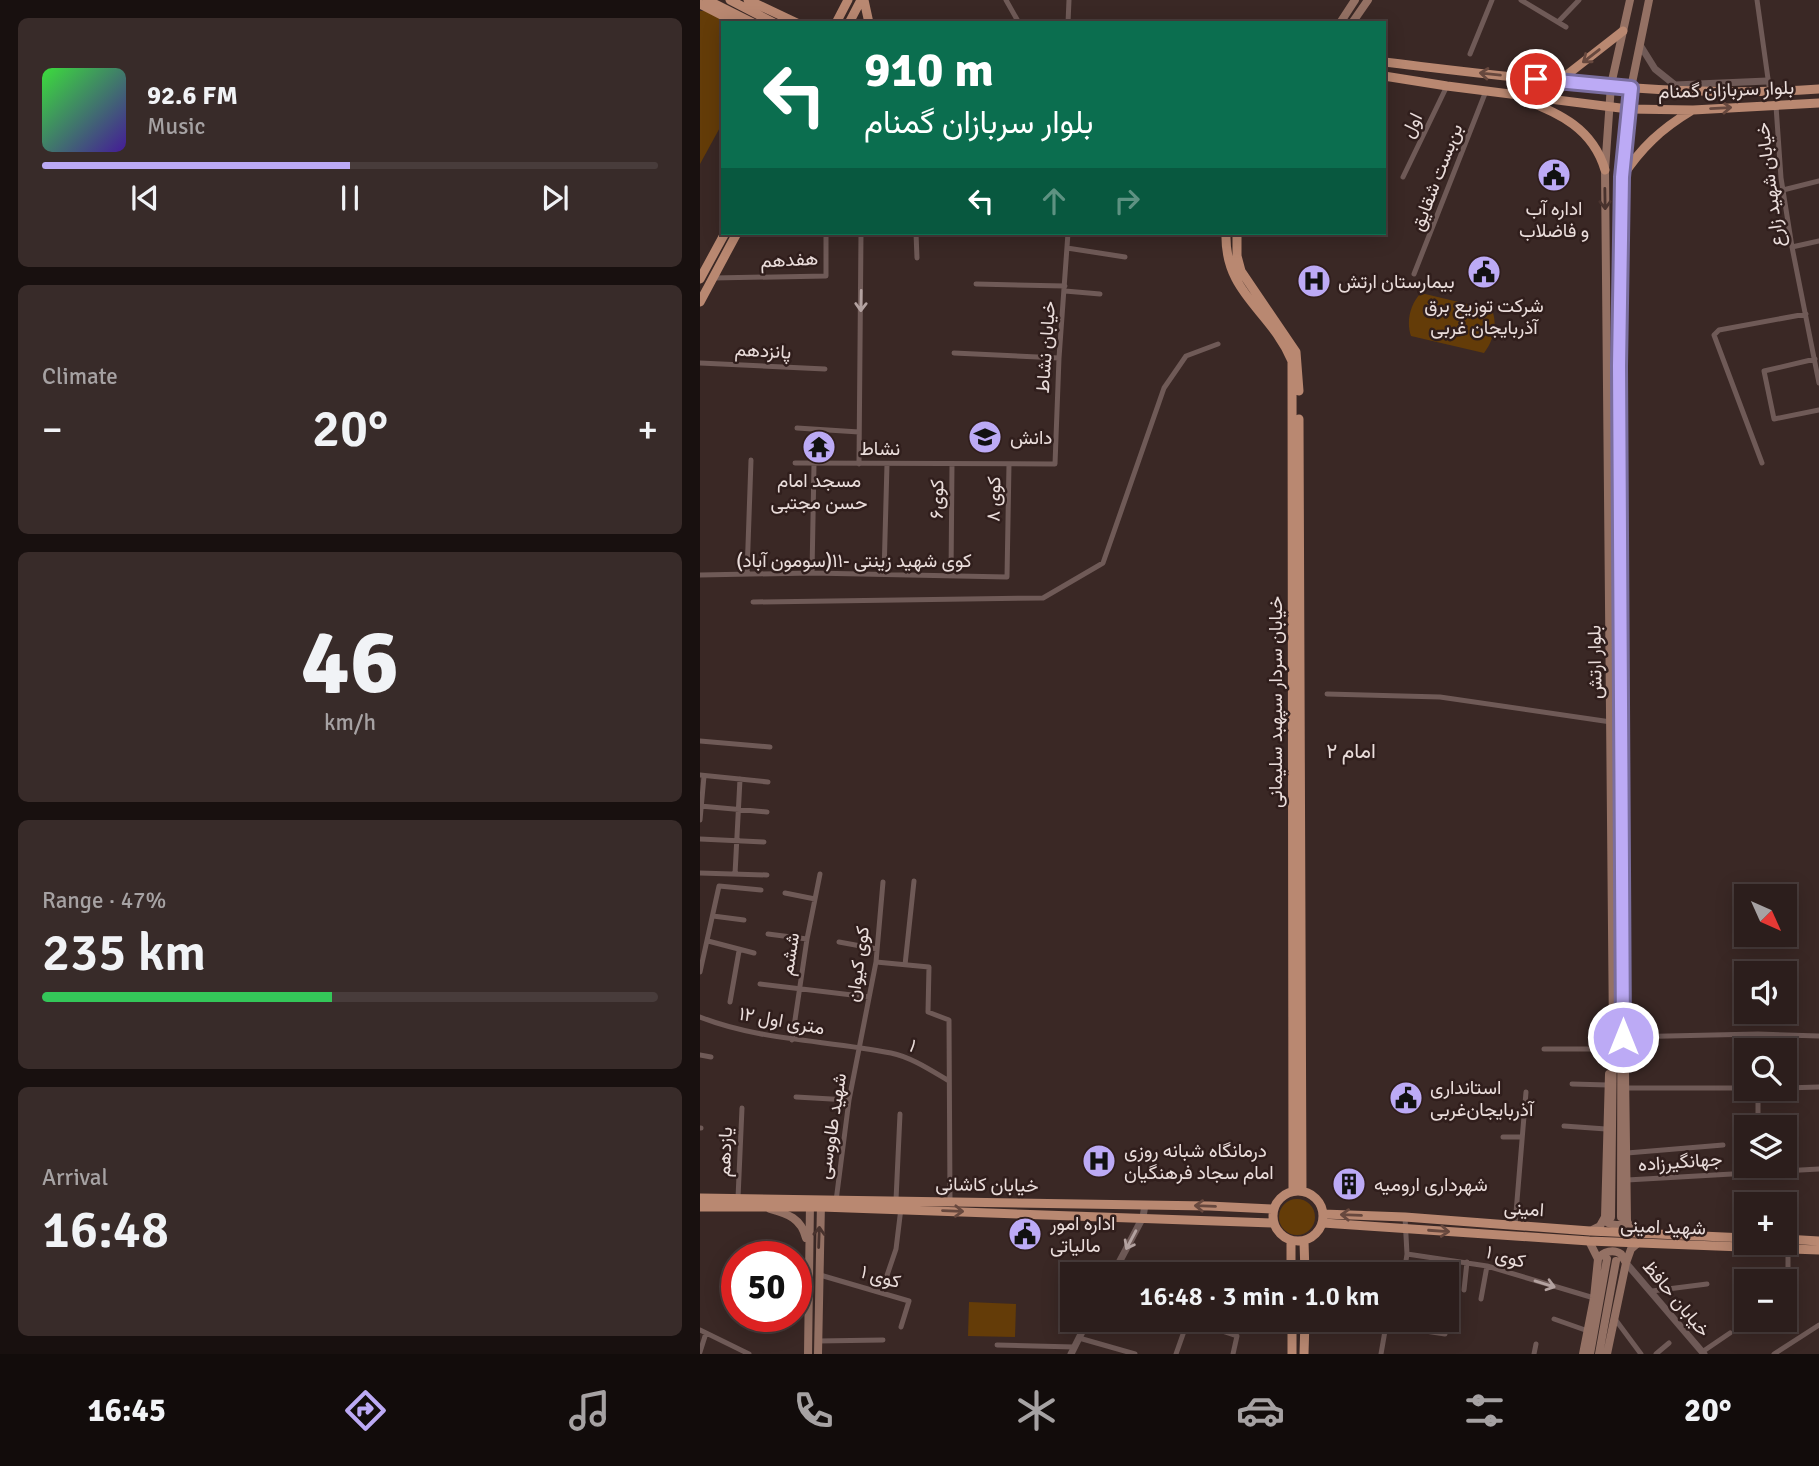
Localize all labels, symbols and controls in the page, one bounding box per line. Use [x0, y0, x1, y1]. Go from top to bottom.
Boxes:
text: 910 m [864, 40, 994, 100]
one-way arrow [1582, 48, 1601, 63]
icon: left [749, 49, 840, 140]
pin [1506, 49, 1566, 109]
icon: arrive [1517, 60, 1555, 98]
one-way arrow [1479, 67, 1501, 80]
street label: بلوار سربازان گمنام [1658, 76, 1795, 104]
text: 92.6 FM [147, 80, 238, 112]
one-way arrow [1709, 102, 1732, 115]
text: بلوار سربازان گمنام [864, 103, 1094, 142]
street label: اول [1396, 109, 1428, 142]
text: Music [147, 112, 205, 141]
street label: بن‌بست شقایق [1406, 120, 1468, 234]
street label: خیابان شهید زارع [1750, 121, 1790, 249]
public building icon: اداره آب و فاضلاب [1535, 156, 1573, 194]
icon: previous [126, 179, 164, 217]
icon: pause [331, 179, 369, 217]
icon: next [536, 179, 574, 217]
icon: left [962, 182, 1000, 220]
icon: ahead [1035, 182, 1073, 220]
icon: right [1108, 182, 1146, 220]
one-way arrow [1598, 187, 1612, 210]
place label: اداره آب و فاضلاب [1519, 197, 1589, 243]
street label: هفدهم [759, 246, 819, 274]
public building icon: شرکت توزیع برق آذربایجان غربی [1465, 253, 1503, 291]
hospital icon: بیمارستان ارتش [1295, 262, 1333, 300]
place label: بیمارستان ارتش [1338, 270, 1455, 294]
one-way arrow [854, 289, 868, 312]
place label: شرکت توزیع برق آذربایجان غربی [1424, 294, 1544, 340]
street label: خیابان نشاط [1031, 300, 1061, 394]
street label: پانزدهم [734, 338, 792, 365]
text: Climate [42, 362, 118, 391]
text: 20° [312, 397, 388, 461]
text: − [42, 406, 63, 453]
text: + [637, 406, 658, 453]
school or university icon: دانش [966, 418, 1004, 456]
place label: دانش [1010, 426, 1052, 450]
temple icon: مسجد امام حسن مجتبی [800, 428, 838, 466]
street label: نشاط [860, 437, 900, 461]
place label: مسجد امام حسن مجتبی [770, 469, 868, 515]
street label: کوی ۸ [982, 476, 1006, 522]
street label: کوی۶ [925, 479, 949, 519]
street label: کوی شهید زینتی -۱۱(سومون آباد) [736, 549, 972, 573]
street label: خیابان سردار سپهبد سلیمانی [1264, 596, 1289, 808]
text: 46 [301, 606, 399, 719]
street label: بلوار ارتش [1582, 625, 1608, 699]
text: km/h [324, 708, 376, 737]
district label: امام ۲ [1326, 738, 1376, 765]
north arrow [1734, 884, 1797, 947]
map controls [1734, 884, 1797, 1332]
text: Range · 47% [42, 886, 166, 915]
text: 235 km [42, 921, 206, 985]
street label: کوی کیوان [841, 925, 875, 1004]
street label: ششم [775, 931, 805, 977]
button: sound [1734, 961, 1797, 1024]
position arrow [1586, 1000, 1660, 1074]
street label: ۱۲ متری اول [737, 1002, 826, 1040]
street label: ۱ [905, 1034, 920, 1058]
button: search [1734, 1038, 1797, 1101]
street label: شهید طاووسی [812, 1071, 852, 1181]
place label: استانداری آذربایجان‌غربی [1430, 1076, 1535, 1122]
public building icon: استانداری آذربایجان‌غربی [1387, 1079, 1425, 1117]
button: layers [1734, 1115, 1797, 1178]
street label: یازدهم [712, 1127, 738, 1178]
place label: درمانگاه شبانه روزی امام سجاد فرهنگیان [1124, 1139, 1274, 1185]
hospital icon: درمانگاه شبانه روزی امام سجاد فرهنگیان [1080, 1142, 1118, 1180]
street label: جهانگیرزاده [1637, 1147, 1723, 1177]
text: Arrival [42, 1163, 108, 1192]
building icon: شهرداری ارومیه [1330, 1165, 1368, 1203]
street label: خیابان کاشانی [935, 1172, 1039, 1198]
place label: شهرداری ارومیه [1374, 1173, 1488, 1197]
button: + [1734, 1192, 1797, 1255]
street label: امینی [1503, 1196, 1545, 1222]
text: 16:48 [42, 1198, 169, 1262]
one-way arrow [1194, 1200, 1217, 1213]
one-way arrow [942, 1205, 965, 1218]
one-way arrow [1339, 1208, 1362, 1221]
place label: اداره امور مالیاتی [1049, 1212, 1115, 1258]
street label: شهید امینی [1620, 1214, 1706, 1240]
public building icon: اداره امور مالیاتی [1006, 1215, 1044, 1253]
one-way arrow [1428, 1225, 1451, 1238]
one-way arrow [813, 1226, 826, 1249]
one-way arrow [1123, 1229, 1137, 1250]
street label: کوی ۱ [1483, 1240, 1528, 1274]
speed limit sign: 50 [721, 1241, 812, 1332]
street label: خیابان حافظ [1637, 1255, 1715, 1342]
street label: کوی ۱ [858, 1260, 903, 1294]
button: − [1734, 1269, 1797, 1332]
one-way arrow [1534, 1278, 1556, 1291]
text: 16:48 · 3 min · 1.0 km [1139, 1281, 1380, 1313]
icon: directions [341, 1386, 390, 1435]
icon: music [565, 1386, 614, 1435]
icon: phone [789, 1386, 838, 1435]
icon: climate [1012, 1386, 1061, 1435]
icon: car [1236, 1386, 1285, 1435]
icon: filters [1460, 1386, 1509, 1435]
text: 16:45 [87, 1391, 166, 1430]
text: 20° [1684, 1391, 1731, 1430]

